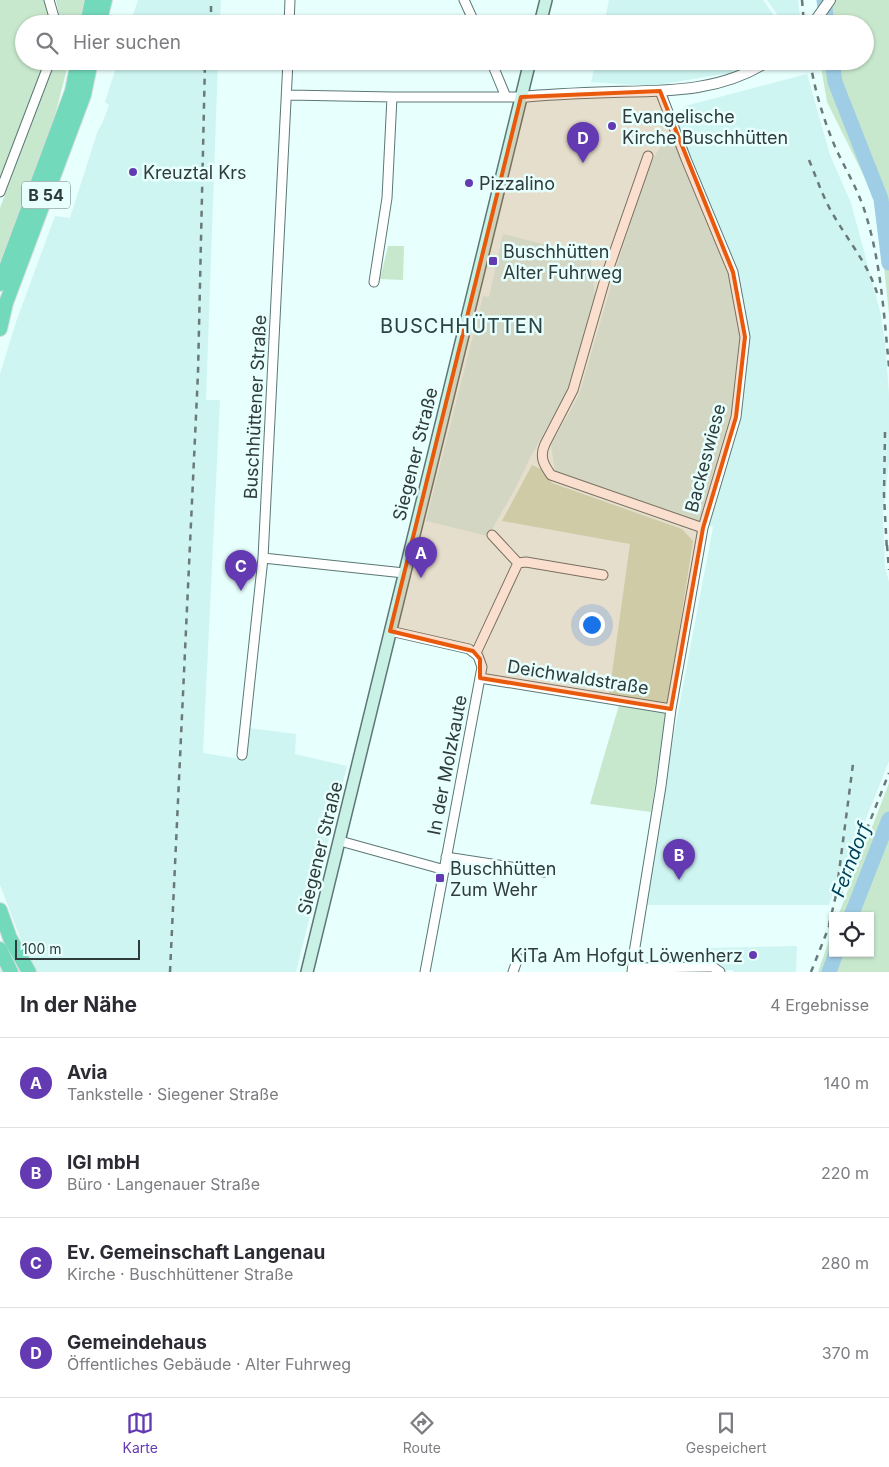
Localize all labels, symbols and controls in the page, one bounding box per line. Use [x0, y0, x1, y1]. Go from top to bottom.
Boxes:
search box [15, 15, 874, 70]
icon: search [33, 29, 61, 57]
text: Hier suchen [73, 31, 181, 54]
place label: Evangelische Kirche Buschhütten [622, 106, 788, 148]
marker: Evangelische Kirche Buschhütten [606, 120, 618, 132]
pin: D [567, 122, 599, 163]
place label: Kreuztal Krs [143, 162, 247, 183]
marker: Kreuztal Krs [127, 166, 139, 178]
place label: Pizzalino [479, 173, 555, 194]
marker: Pizzalino [463, 177, 475, 189]
road number: B 54 [22, 182, 70, 208]
place label: Buschhütten Alter Fuhrweg [503, 241, 622, 283]
marker: Buschhütten Alter Fuhrweg [487, 255, 499, 267]
street label: Buschhüttener Straße [240, 314, 270, 500]
district label: BUSCHHÜTTEN [380, 314, 544, 338]
street label: Siegener Straße [388, 385, 442, 523]
street label: Backeswiese [680, 402, 730, 514]
pin: A [405, 537, 437, 578]
pin: C [225, 550, 257, 591]
your location [579, 612, 605, 638]
street label: Deichwaldstraße [506, 655, 650, 699]
street label: In der Molzkaute [423, 693, 471, 837]
street label: Siegener Straße [293, 779, 347, 917]
water label: Ferndorf [826, 818, 876, 900]
pin: B [663, 839, 695, 880]
place label: Buschhütten Zum Wehr [450, 858, 556, 900]
marker: Buschhütten Zum Wehr [434, 872, 446, 884]
map controls [829, 912, 874, 957]
button: locate [829, 912, 874, 957]
scale bar [15, 937, 140, 960]
text: 100 m [22, 940, 62, 957]
place label: KiTa Am Hofgut Löwenherz [511, 945, 743, 966]
marker: KiTa Am Hofgut Löwenherz [747, 949, 759, 961]
text: In der Nähe [20, 992, 137, 1017]
text: 4 Ergebnisse [770, 995, 869, 1015]
text: Avia [67, 1061, 107, 1084]
text: A [30, 1073, 42, 1093]
text: 140 m [824, 1073, 869, 1093]
text: Tankstelle · Siegener Straße [67, 1084, 279, 1104]
text: IGI mbH [67, 1151, 140, 1174]
text: B [31, 1163, 41, 1183]
text: 220 m [821, 1163, 869, 1183]
text: Büro · Langenauer Straße [67, 1174, 260, 1194]
text: Ev. Gemeinschaft Langenau [67, 1241, 325, 1264]
text: C [30, 1253, 42, 1273]
text: 280 m [821, 1253, 869, 1273]
text: Kirche · Buschhüttener Straße [67, 1264, 293, 1284]
text: Gemeindehaus [67, 1331, 207, 1354]
text: D [30, 1343, 42, 1363]
text: 370 m [822, 1343, 869, 1363]
text: Öffentliches Gebäude · Alter Fuhrweg [67, 1354, 351, 1374]
tab: Karte [122, 1409, 158, 1456]
tab: Route [403, 1409, 441, 1456]
tab: Gespeichert [686, 1409, 766, 1456]

